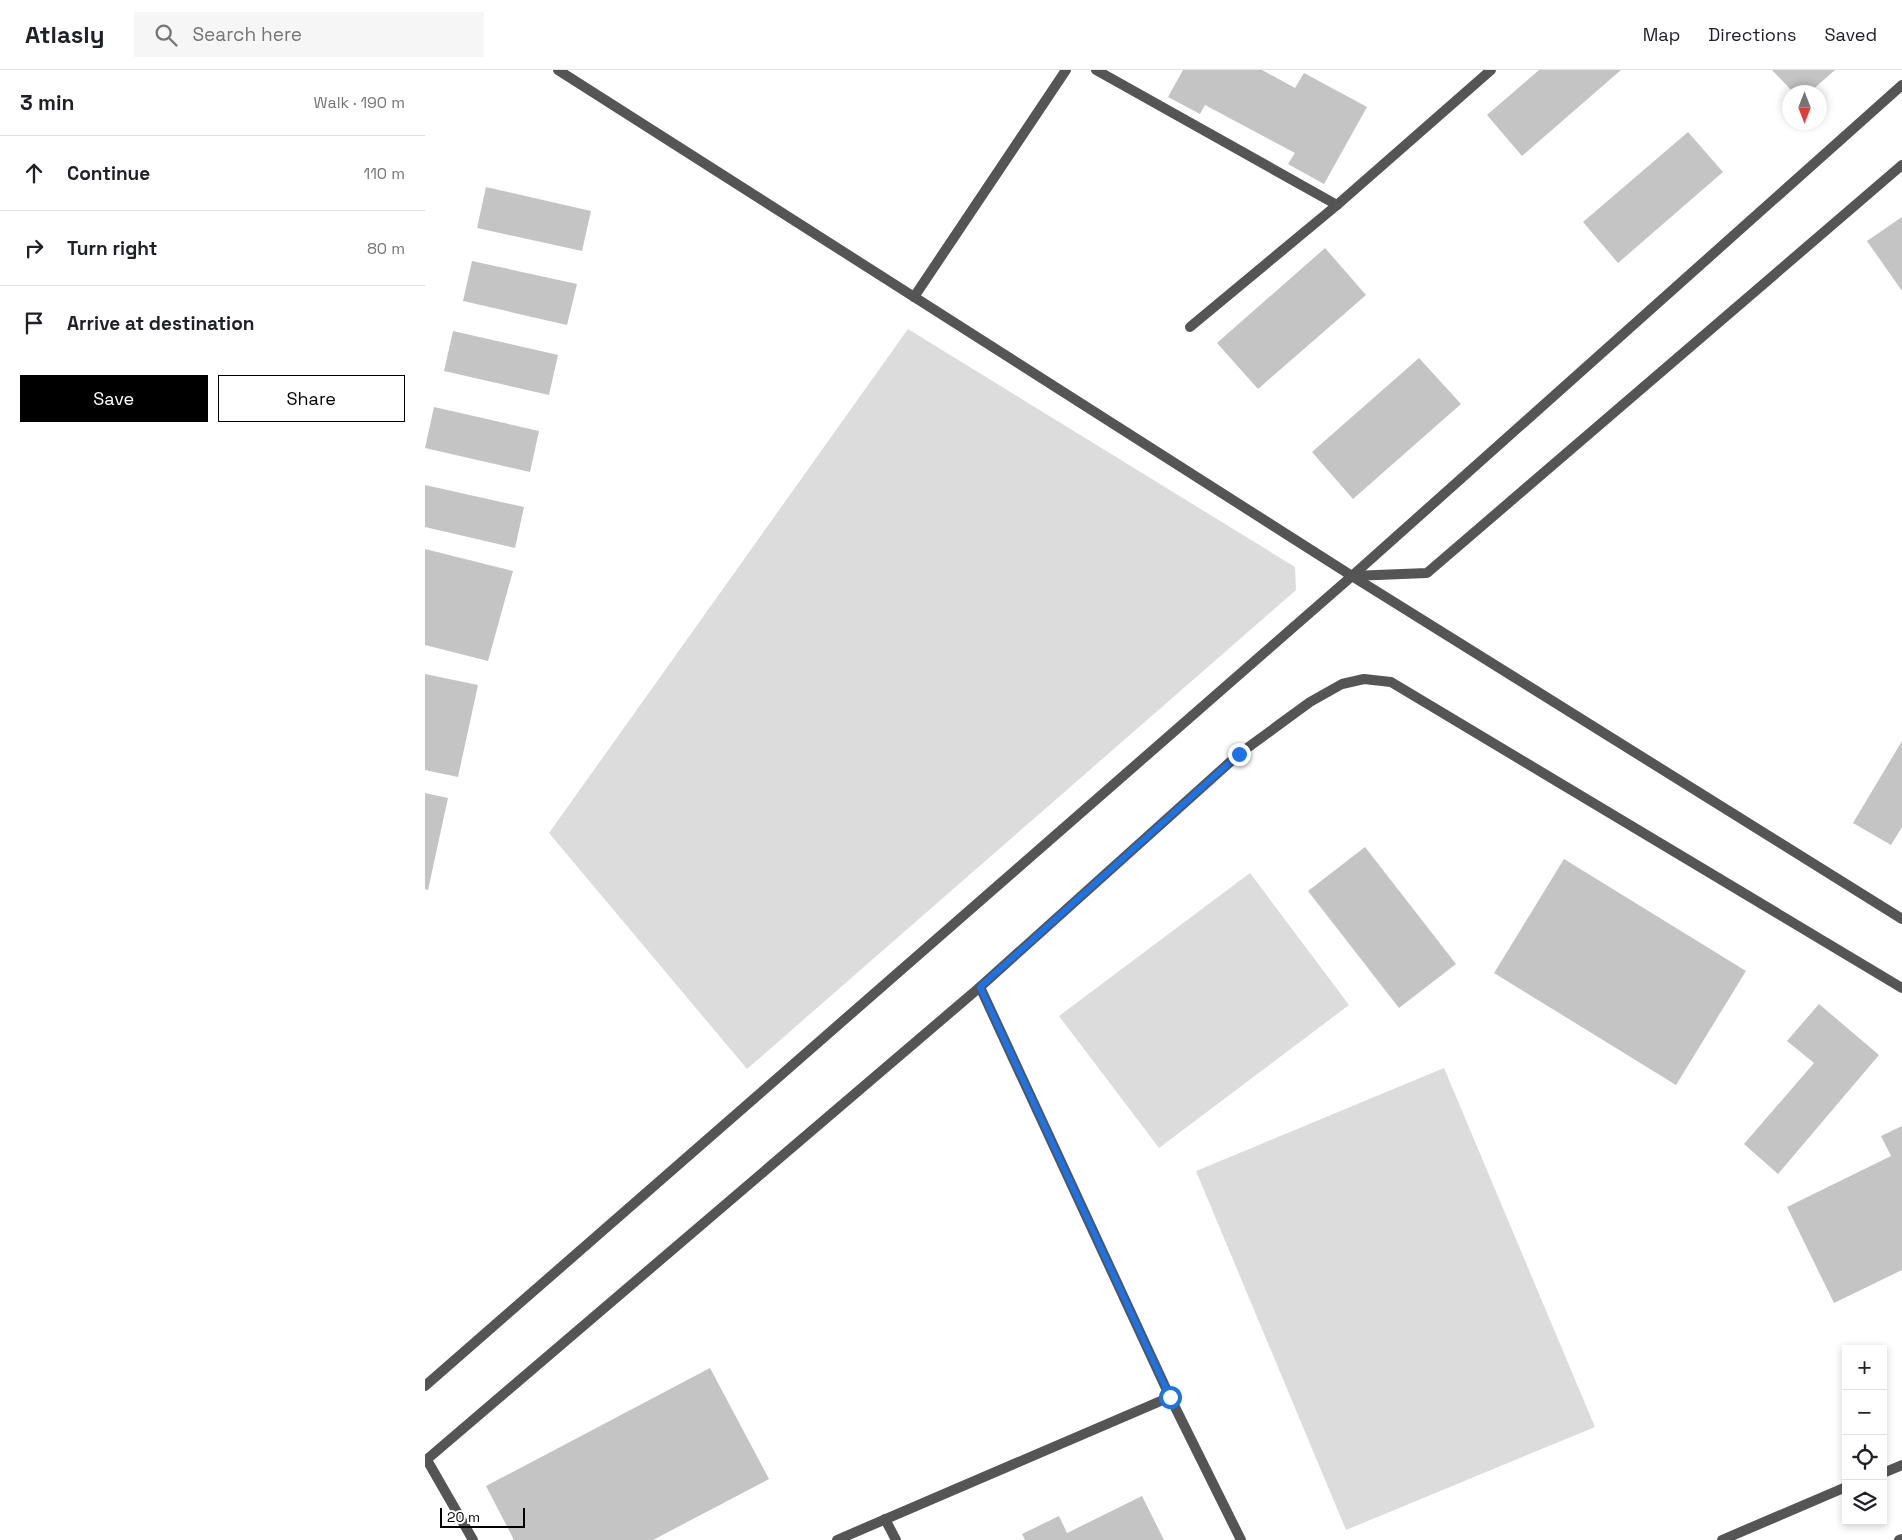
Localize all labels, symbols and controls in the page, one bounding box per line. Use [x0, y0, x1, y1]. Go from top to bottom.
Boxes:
search box [134, 12, 484, 57]
text: Atlasly [25, 19, 104, 50]
icon: search [152, 21, 180, 49]
text: Search here [192, 22, 302, 47]
text: Map [1643, 23, 1680, 46]
text: Directions [1708, 23, 1797, 46]
text: Saved [1825, 23, 1877, 46]
north arrow [1782, 85, 1827, 130]
text: 3 min [20, 89, 75, 116]
text: Walk · 190 m [314, 92, 405, 113]
icon: ahead [20, 159, 48, 187]
text: Continue [67, 161, 150, 186]
text: 110 m [363, 163, 405, 184]
icon: right [20, 234, 48, 262]
text: Turn right [67, 236, 157, 261]
text: 80 m [367, 238, 405, 259]
icon: arrive [20, 309, 48, 337]
text: Arrive at destination [67, 311, 255, 336]
button: Save [20, 375, 208, 422]
button: Share [218, 375, 405, 422]
route end [1228, 743, 1251, 766]
map controls [1842, 1345, 1887, 1525]
button: + [1842, 1345, 1887, 1390]
route start [1159, 1386, 1182, 1409]
button: − [1842, 1390, 1887, 1435]
button: locate [1842, 1435, 1887, 1480]
button: layers [1842, 1480, 1887, 1525]
scale bar [440, 1505, 525, 1528]
text: 20 m [447, 1508, 480, 1526]

